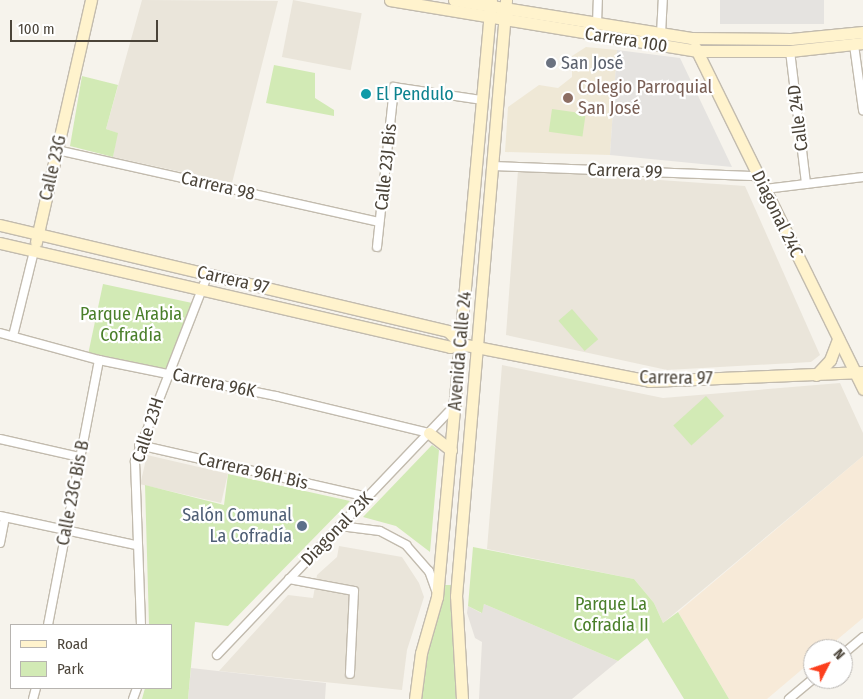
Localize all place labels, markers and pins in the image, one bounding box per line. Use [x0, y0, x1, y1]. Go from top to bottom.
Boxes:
place label: San José [561, 52, 623, 74]
marker: San José [545, 57, 557, 69]
place label: Colegio Parroquial San José [578, 77, 712, 120]
place label: El Pendulo [376, 83, 454, 105]
marker: El Pendulo [360, 88, 372, 100]
marker: Colegio Parroquial San José [562, 92, 574, 104]
place label: Salón Comunal La Cofradía [182, 505, 292, 548]
marker: Salón Comunal La Cofradía [296, 520, 308, 532]

